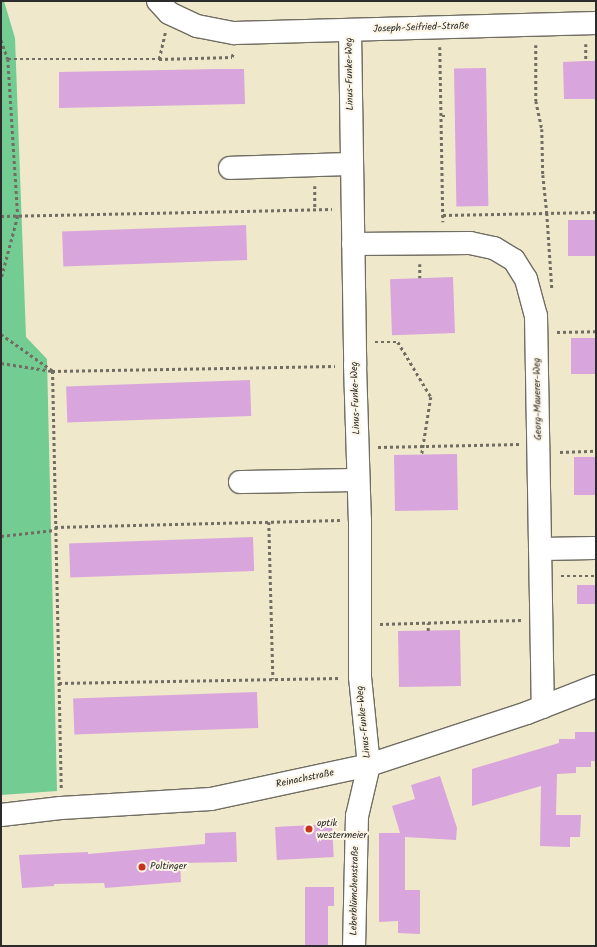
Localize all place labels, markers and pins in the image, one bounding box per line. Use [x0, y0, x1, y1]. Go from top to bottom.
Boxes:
place label: optik westermeier [317, 817, 367, 840]
marker: optik westermeier [304, 824, 314, 834]
place label: Poltinger [150, 861, 187, 873]
marker: Poltinger [137, 862, 147, 872]

